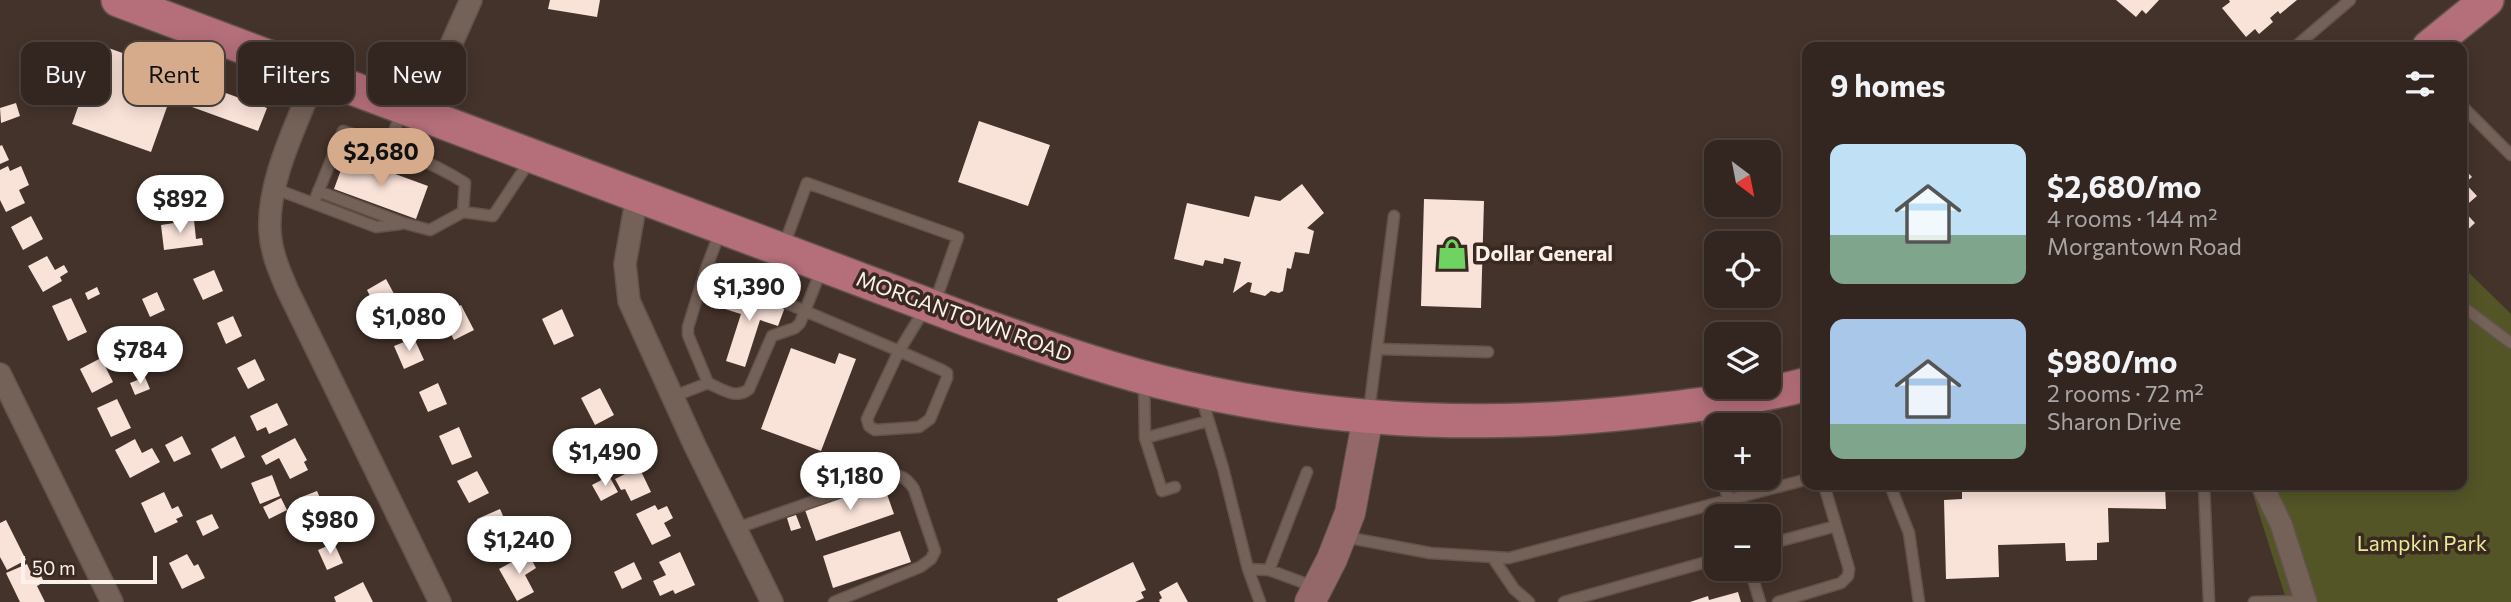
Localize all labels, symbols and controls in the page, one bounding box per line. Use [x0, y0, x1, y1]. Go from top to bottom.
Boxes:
chip: Buy [21, 42, 110, 105]
chip: Rent [124, 42, 224, 105]
chip: Filters [238, 42, 354, 105]
chip: New [368, 42, 466, 105]
icon: filters [2401, 65, 2439, 103]
text: 9 homes [1830, 66, 1945, 103]
pin: $2,680 [324, 128, 438, 188]
text: $2,680 [343, 137, 419, 165]
north arrow [1704, 140, 1782, 217]
map controls [1704, 140, 1781, 581]
text: $2,680/mo [2047, 167, 2202, 204]
icon: home [1886, 172, 1970, 256]
pin: $892 [139, 176, 221, 235]
text: $892 [153, 184, 207, 212]
text: 4 rooms · 144 m² [2047, 204, 2217, 232]
button: locate [1704, 231, 1781, 308]
text: Morgantown Road [2047, 232, 2242, 260]
shop icon: Dollar General [1435, 237, 1469, 271]
place label: Dollar General [1475, 240, 1613, 265]
pin: $1,390 [692, 264, 806, 323]
street label: MORGANTOWN ROAD [853, 265, 1076, 366]
text: $1,390 [713, 272, 785, 300]
pin: $1,080 [352, 294, 466, 353]
text: $1,080 [372, 302, 446, 330]
button: layers [1704, 322, 1781, 399]
pin: $784 [99, 326, 181, 386]
text: $784 [113, 335, 167, 363]
text: $980/mo [2047, 342, 2177, 379]
icon: home [1886, 347, 1970, 431]
text: 2 rooms · 72 m² [2047, 379, 2204, 407]
text: Sharon Drive [2047, 407, 2181, 435]
button: + [1704, 413, 1781, 490]
pin: $1,490 [548, 428, 662, 488]
text: $1,490 [569, 437, 641, 465]
pin: $1,180 [793, 452, 907, 512]
text: $1,180 [816, 461, 884, 489]
pin: $980 [289, 496, 371, 556]
button: − [1704, 504, 1781, 581]
text: $980 [302, 505, 358, 533]
pin: $1,240 [462, 516, 576, 576]
text: $1,240 [483, 525, 555, 553]
park label: Lampkin Park [2357, 530, 2487, 555]
scale bar [21, 553, 158, 585]
text: 50 m [32, 556, 76, 579]

